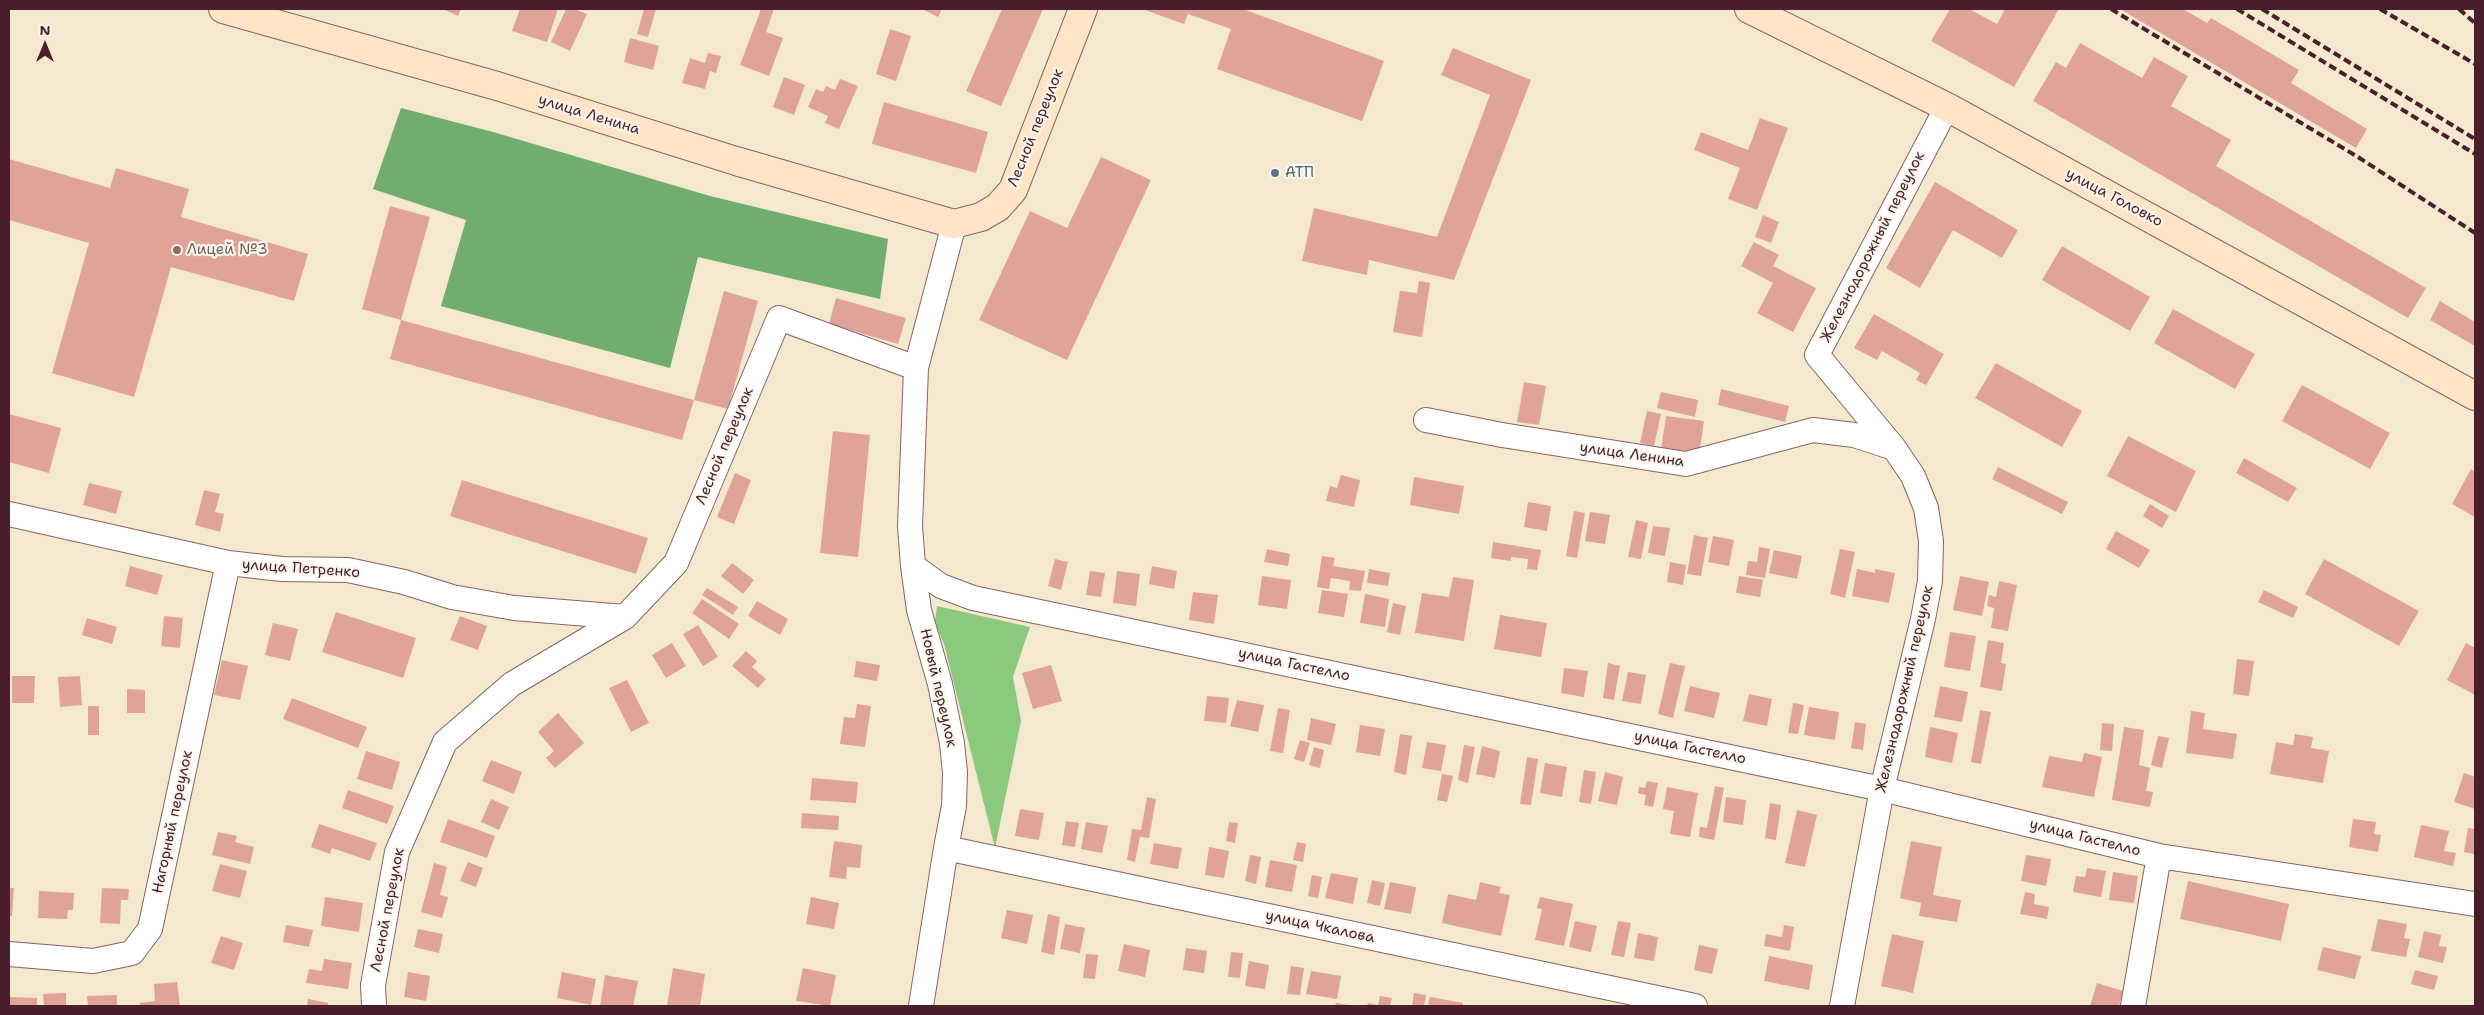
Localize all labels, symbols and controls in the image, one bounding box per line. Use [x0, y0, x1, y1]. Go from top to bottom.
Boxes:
north arrow [20, 20, 70, 70]
text: N [39, 21, 51, 39]
street label: Лесной переулок [1004, 66, 1068, 190]
street label: улица Ленина [536, 91, 642, 139]
street label: Железнодорожный переулок [1817, 148, 1929, 346]
place label: АТП [1285, 164, 1314, 182]
street label: улица Головко [2062, 165, 2166, 231]
marker: АТП [1269, 167, 1281, 179]
place label: Лицей №3 [187, 241, 268, 259]
marker: Лицей №3 [171, 244, 183, 256]
street label: Лесной переулок [692, 385, 758, 507]
street label: улица Ленина [1579, 439, 1685, 471]
street label: улица Петренко [241, 556, 361, 582]
street label: Железнодорожный переулок [1872, 584, 1938, 794]
street label: Новый переулок [916, 627, 960, 749]
street label: улица Гастелло [1236, 644, 1352, 686]
street label: улица Гастелло [1632, 727, 1748, 769]
street label: Нагорный переулок [149, 749, 197, 895]
street label: улица Гастелло [2028, 815, 2142, 861]
street label: Лесной переулок [367, 847, 409, 973]
street label: улица Чкалова [1264, 907, 1376, 947]

